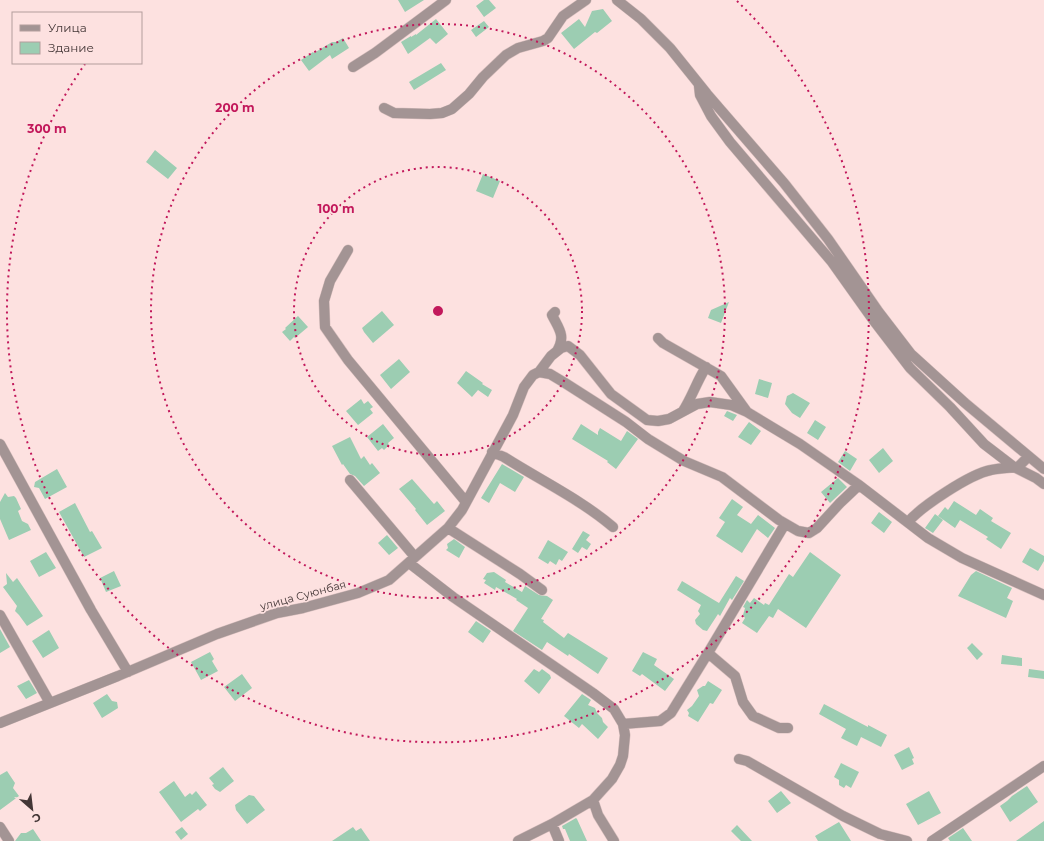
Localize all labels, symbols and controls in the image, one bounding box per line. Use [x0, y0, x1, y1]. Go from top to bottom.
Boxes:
legend [12, 12, 142, 64]
text: Улица [48, 20, 87, 35]
text: Здание [48, 40, 94, 55]
text: 200 m [215, 100, 255, 115]
text: 300 m [26, 121, 67, 136]
text: 100 m [318, 201, 354, 216]
centre of rings [431, 304, 445, 318]
street label: улица Суюнбая [257, 577, 348, 613]
north arrow [12, 789, 52, 829]
text: С [30, 810, 44, 826]

